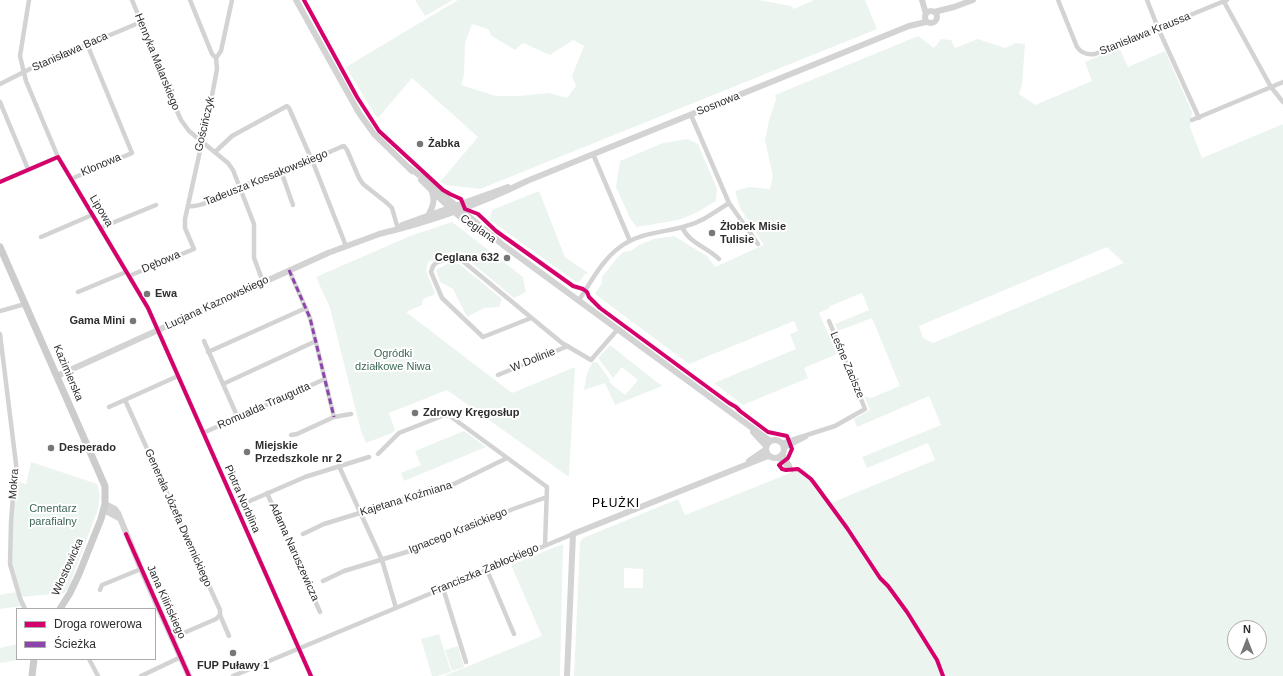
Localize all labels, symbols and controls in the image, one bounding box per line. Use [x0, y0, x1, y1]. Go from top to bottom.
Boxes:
street label: Stanisława Kraussa [1098, 10, 1192, 58]
street label: Henryka Malarskiego [132, 12, 182, 112]
street label: Stanisława Baca [30, 29, 110, 75]
street label: Sosnowa [695, 89, 741, 119]
street label: Gościńczyk [192, 95, 218, 153]
place label: Żabka [428, 137, 460, 151]
marker: Żabka [415, 139, 425, 149]
street label: Tadeusza Kossakowskiego [202, 147, 330, 209]
street label: Klonowa [79, 151, 123, 179]
street label: Lipowa [86, 193, 116, 229]
street label: Ceglana [457, 212, 499, 246]
place label: Żłobek Misie Tulisie [720, 220, 786, 246]
marker: Żłobek Misie Tulisie [707, 228, 717, 238]
street label: Dębowa [140, 248, 182, 276]
place label: Ceglana 632 [435, 251, 499, 265]
marker: Ceglana 632 [502, 253, 512, 263]
street label: Lucjana Kaznowskiego [163, 273, 271, 333]
place label: Ewa [155, 287, 177, 301]
marker: Ewa [142, 289, 152, 299]
place label: Gama Mini [69, 314, 125, 328]
marker: Gama Mini [128, 316, 138, 326]
street label: Leśne Zacisze [827, 330, 867, 400]
street label: Kazimierska [50, 343, 86, 403]
street label: W Dolinie [509, 345, 557, 375]
park label: Ogródki działkowe Niwa [355, 347, 431, 373]
street label: Romualda Traugutta [216, 380, 312, 432]
place label: Zdrowy Kręgosłup [423, 406, 520, 420]
marker: Zdrowy Kręgosłup [410, 408, 420, 418]
place label: Miejskie Przedszkole nr 2 [255, 439, 342, 465]
place label: Desperado [59, 441, 116, 455]
marker: Desperado [46, 443, 56, 453]
street label: Generała Józefa Dwernickiego [142, 447, 214, 589]
marker: Miejskie Przedszkole nr 2 [242, 447, 252, 457]
street label: Piotra Norblina [221, 463, 263, 535]
street label: Mokra [6, 468, 22, 500]
street label: Kajetana Koźmiana [358, 479, 454, 519]
district label: PŁUŻKI [592, 497, 640, 511]
street label: Adama Naruszewicza [266, 501, 322, 603]
park label: Cmentarz parafialny [29, 502, 77, 528]
street label: Ignacego Krasickiego [407, 505, 509, 557]
street label: Włostowicka [50, 536, 86, 598]
street label: Franciszka Zabłockiego [429, 541, 541, 599]
street label: Jana Kilińskiego [144, 563, 188, 641]
legend [16, 608, 156, 660]
text: Droga rowerowa [54, 617, 142, 631]
north arrow [1227, 620, 1267, 660]
text: N [1243, 623, 1251, 635]
text: Ścieżka [54, 637, 96, 651]
marker: FUP Puławy 1 [228, 648, 238, 658]
place label: FUP Puławy 1 [197, 659, 269, 673]

